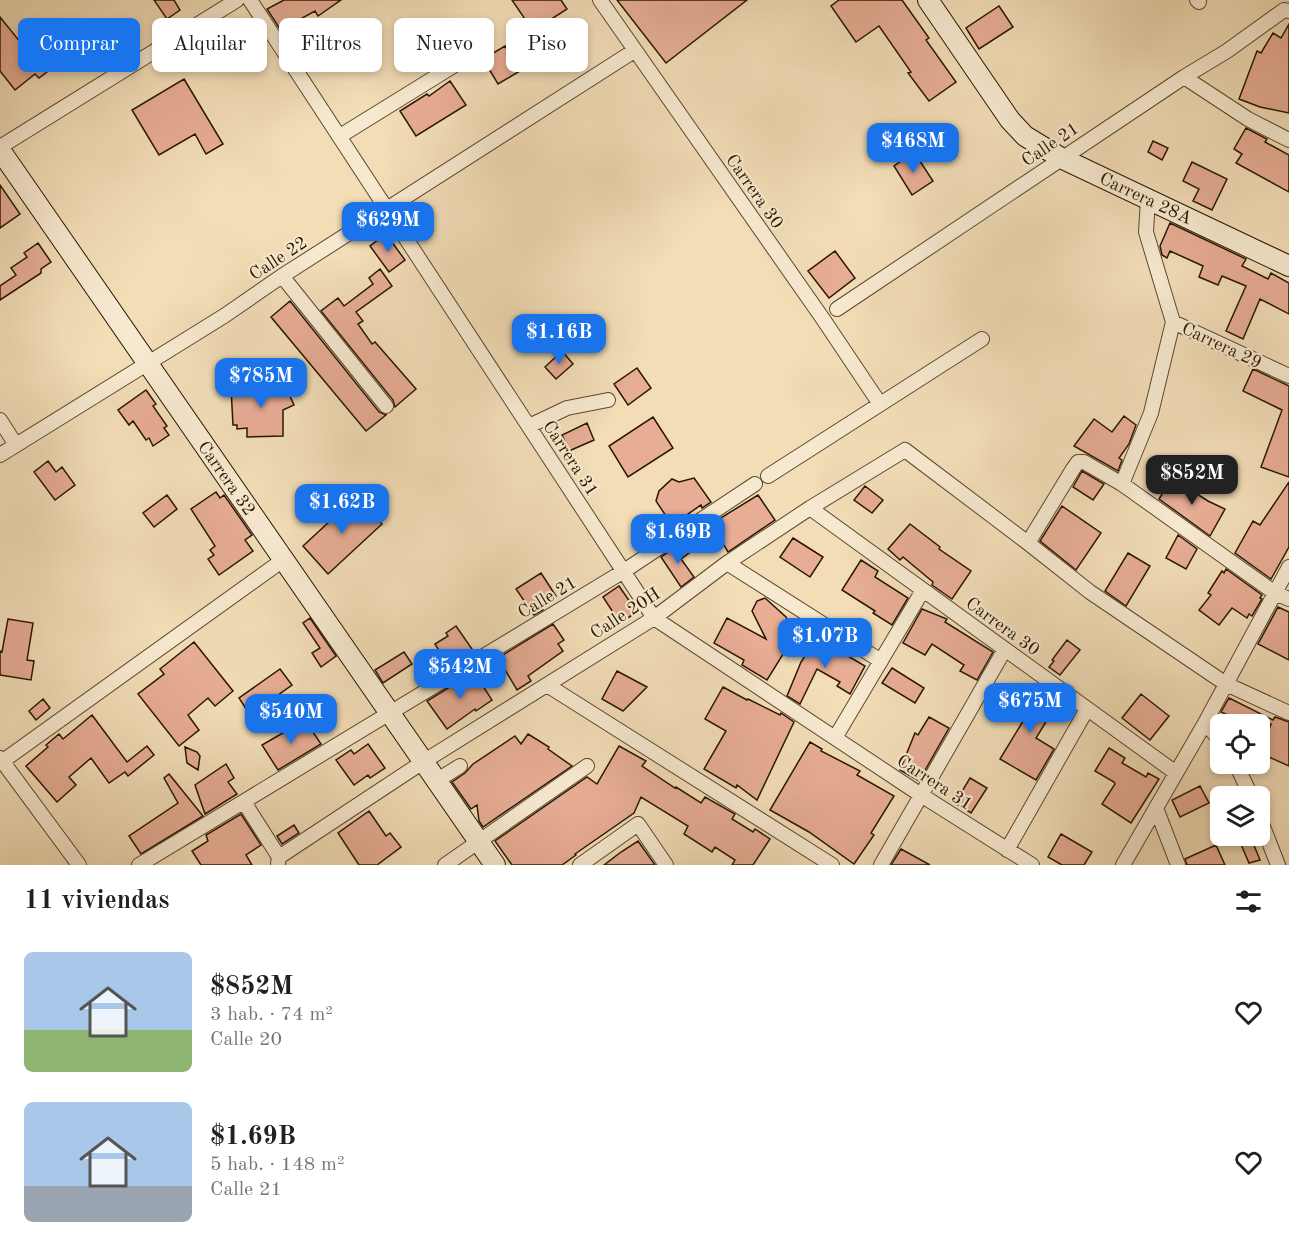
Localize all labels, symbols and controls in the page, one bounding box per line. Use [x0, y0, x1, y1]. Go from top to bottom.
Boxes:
chip: Comprar [18, 18, 140, 72]
chip: Alquilar [152, 18, 267, 72]
chip: Filtros [279, 18, 382, 72]
chip: Nuevo [394, 18, 494, 72]
chip: Piso [506, 18, 588, 72]
street label: Calle 21 [1019, 119, 1082, 170]
pin: $468M [871, 123, 955, 174]
text: $468M [881, 132, 945, 152]
street label: Carrera 30 [722, 151, 786, 232]
street label: Carrera 28A [1096, 170, 1195, 228]
pin: $629M [346, 202, 430, 253]
text: $629M [356, 211, 420, 231]
street label: Calle 22 [246, 234, 311, 284]
pin: $1.16B [510, 314, 608, 365]
street label: Carrera 29 [1179, 320, 1264, 372]
text: $1.16B [526, 323, 592, 343]
pin: $785M [219, 358, 303, 409]
text: $785M [229, 367, 293, 387]
street label: Carrera 31 [539, 418, 601, 500]
street label: Carrera 32 [194, 438, 258, 519]
pin: $852M [1150, 455, 1234, 506]
text: $852M [1160, 464, 1224, 484]
pin: $1.62B [293, 484, 391, 535]
text: $1.62B [309, 493, 375, 513]
pin: $1.69B [629, 514, 727, 565]
text: $1.69B [645, 523, 711, 543]
street label: Calle 21 [515, 573, 580, 622]
street label: Calle 20H [587, 585, 664, 643]
street label: Carrera 30 [962, 594, 1043, 659]
pin: $1.07B [776, 618, 874, 669]
text: $1.07B [792, 627, 858, 647]
pin: $542M [418, 649, 502, 700]
text: $542M [428, 658, 492, 678]
pin: $675M [988, 683, 1072, 734]
text: $675M [998, 692, 1062, 712]
pin: $540M [249, 694, 333, 745]
text: $540M [259, 703, 323, 723]
map controls [1210, 714, 1270, 846]
button: locate [1210, 714, 1270, 774]
street label: Carrera 31 [893, 752, 975, 814]
button: layers [1210, 786, 1270, 846]
icon: filters [1232, 885, 1265, 918]
text: 11 viviendas [24, 888, 170, 914]
text: $852M [210, 974, 293, 1000]
icon: home [72, 976, 144, 1048]
icon: heart [1232, 996, 1265, 1029]
text: 3 hab. · 74 m² [210, 1005, 333, 1025]
text: Calle 20 [210, 1030, 282, 1050]
text: $1.69B [210, 1124, 296, 1150]
icon: home [72, 1126, 144, 1198]
icon: heart [1232, 1146, 1265, 1179]
text: 5 hab. · 148 m² [210, 1155, 344, 1175]
text: Calle 21 [210, 1180, 282, 1200]

